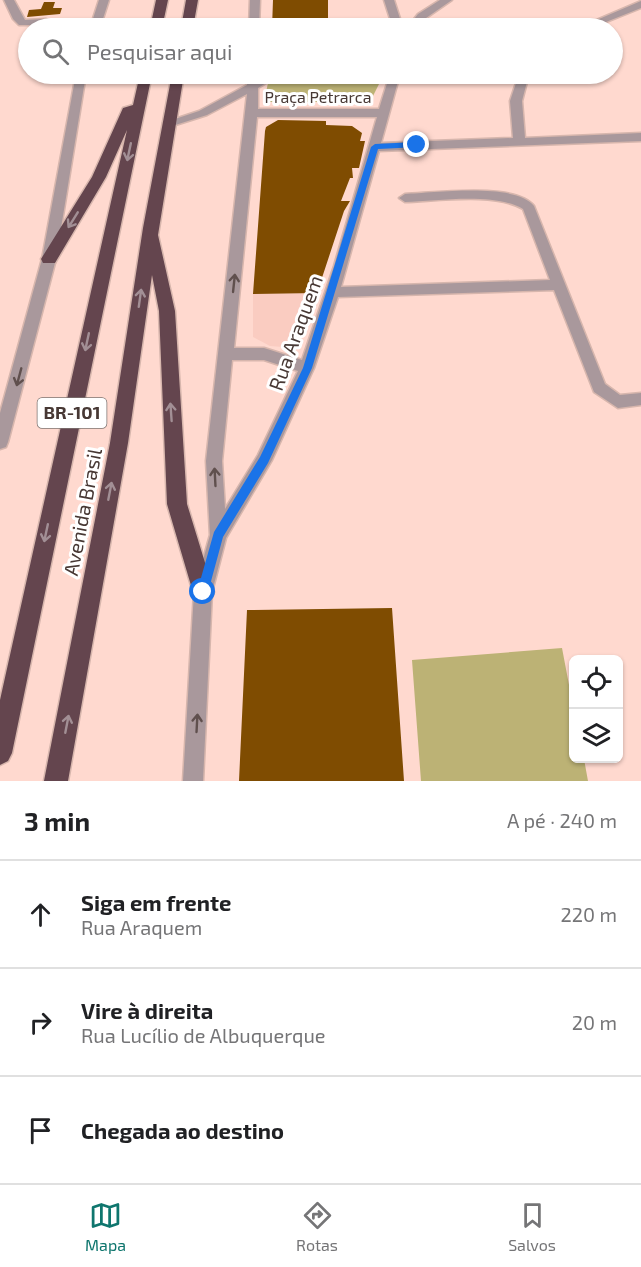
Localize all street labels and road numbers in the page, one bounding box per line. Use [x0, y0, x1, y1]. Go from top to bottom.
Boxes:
street label: Praça Petrarca [265, 87, 371, 107]
street label: Rua Araquem [263, 272, 327, 394]
road number: BR-101 [38, 398, 106, 428]
street label: Avenida Brasil [58, 446, 106, 578]

